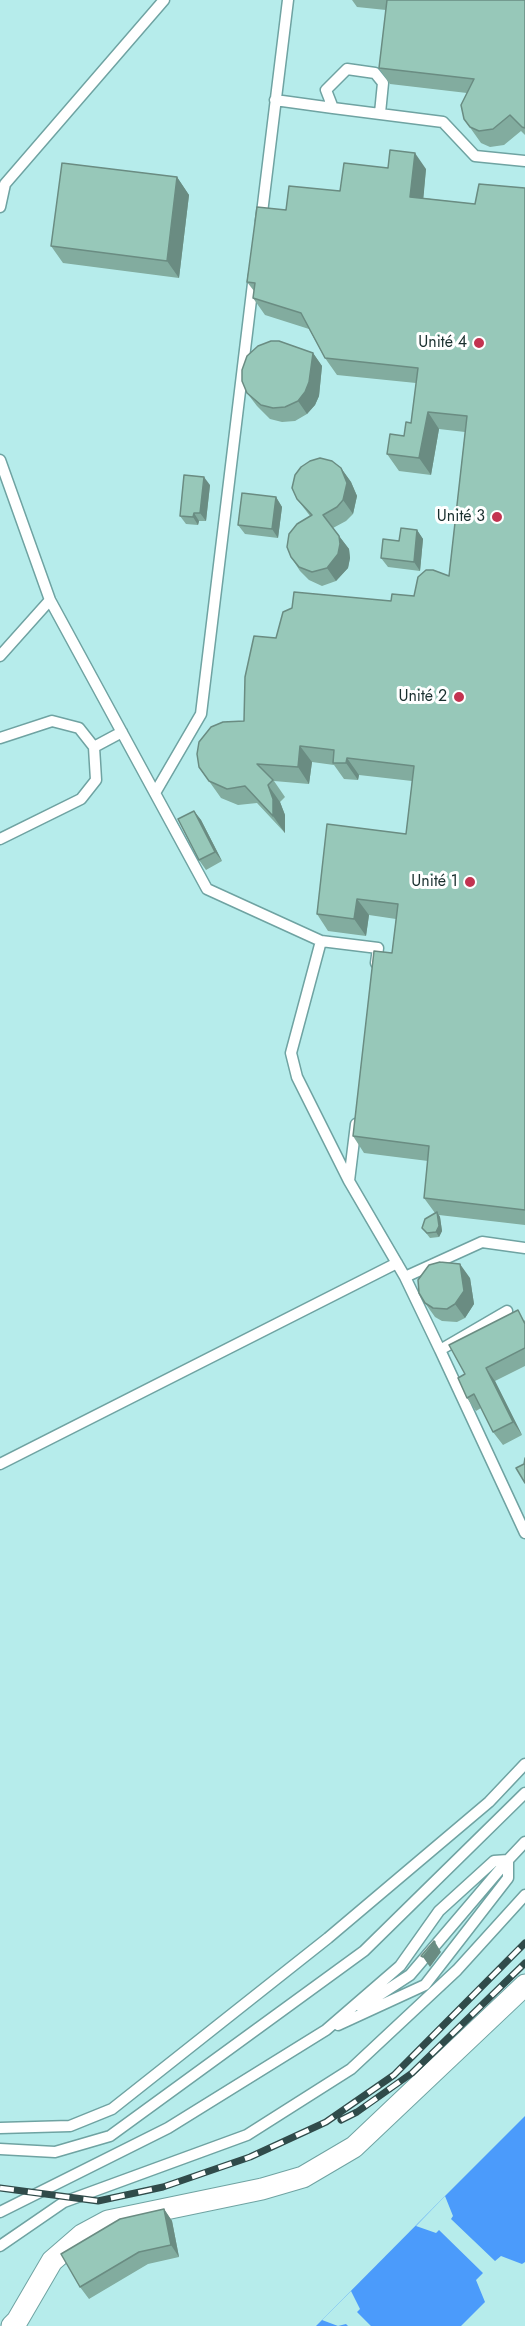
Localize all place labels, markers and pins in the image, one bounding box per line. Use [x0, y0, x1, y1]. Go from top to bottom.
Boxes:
place label: Unité 4 [418, 333, 467, 353]
marker: Unité 4 [472, 336, 486, 350]
place label: Unité 3 [437, 507, 485, 527]
marker: Unité 3 [490, 510, 504, 524]
place label: Unité 2 [398, 687, 447, 707]
marker: Unité 2 [452, 690, 466, 704]
place label: Unité 1 [411, 872, 458, 892]
marker: Unité 1 [463, 875, 477, 889]

